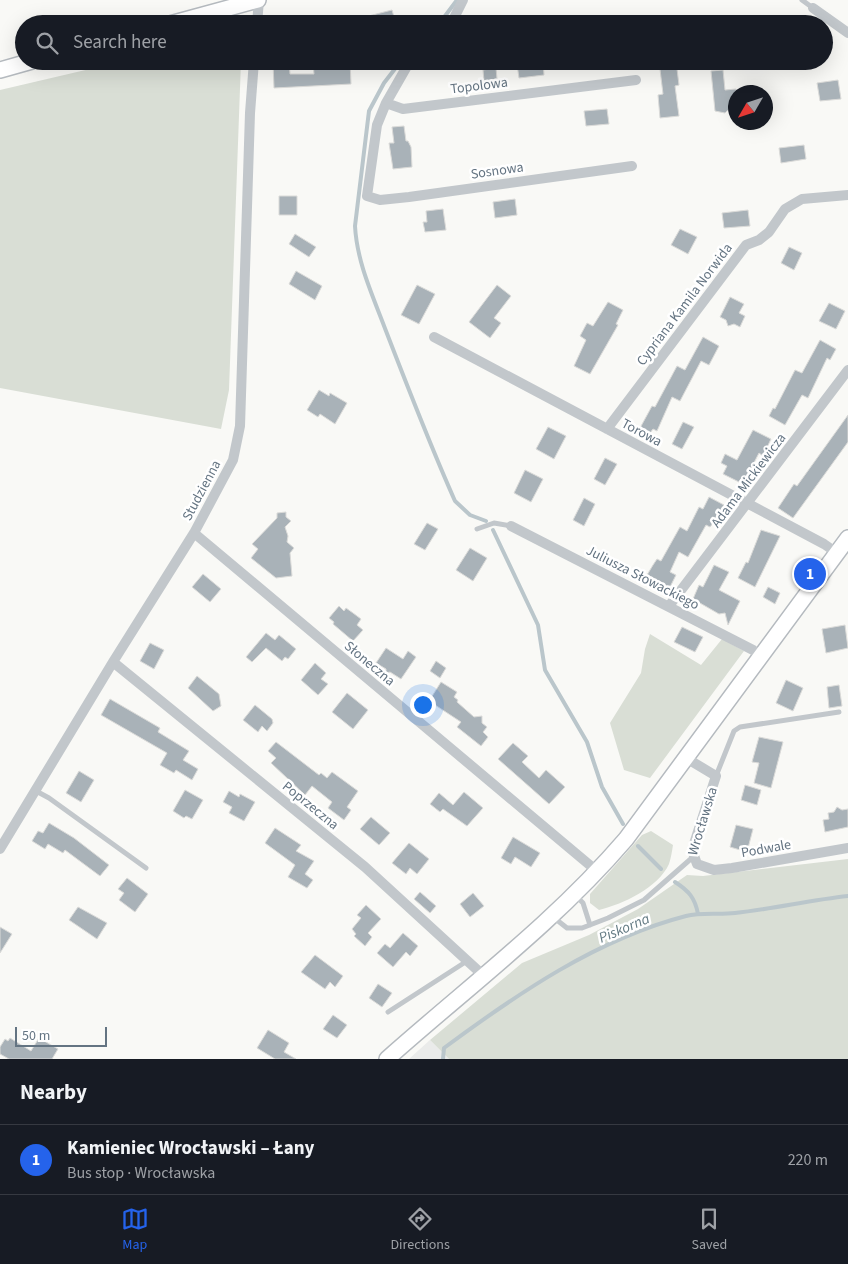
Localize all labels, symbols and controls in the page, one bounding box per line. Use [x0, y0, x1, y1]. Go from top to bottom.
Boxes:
search box [15, 15, 833, 70]
icon: search [33, 29, 61, 57]
text: Search here [73, 29, 167, 56]
street label: Topolowa [449, 73, 509, 99]
north arrow [728, 85, 773, 130]
street label: Sosnowa [469, 157, 525, 185]
street label: Cypriana Kamila Norwida [632, 239, 738, 370]
street label: Torowa [618, 414, 665, 452]
street label: Adama Mickiewicza [707, 429, 791, 532]
street label: Studzienna [178, 457, 226, 524]
street label: Juliusza Słowackiego [583, 541, 703, 615]
pin: 1 [794, 555, 826, 593]
street label: Słoneczna [340, 637, 399, 691]
your location [410, 692, 436, 718]
street label: Poprzeczna [278, 777, 343, 835]
street label: Wrocławska [683, 785, 723, 858]
street label: Podwale [740, 835, 793, 863]
water label: Piskorna [595, 908, 653, 949]
scale bar [15, 1024, 108, 1047]
text: 50 m [22, 1026, 50, 1046]
text: Nearby [20, 1077, 87, 1107]
text: Kamieniec Wrocławski – Łany [67, 1135, 314, 1162]
text: 1 [32, 1149, 40, 1171]
text: 220 m [788, 1149, 828, 1171]
text: Bus stop · Wrocławska [67, 1162, 215, 1184]
tab: Map [121, 1205, 149, 1255]
tab: Directions [391, 1205, 450, 1255]
tab: Saved [691, 1205, 727, 1255]

